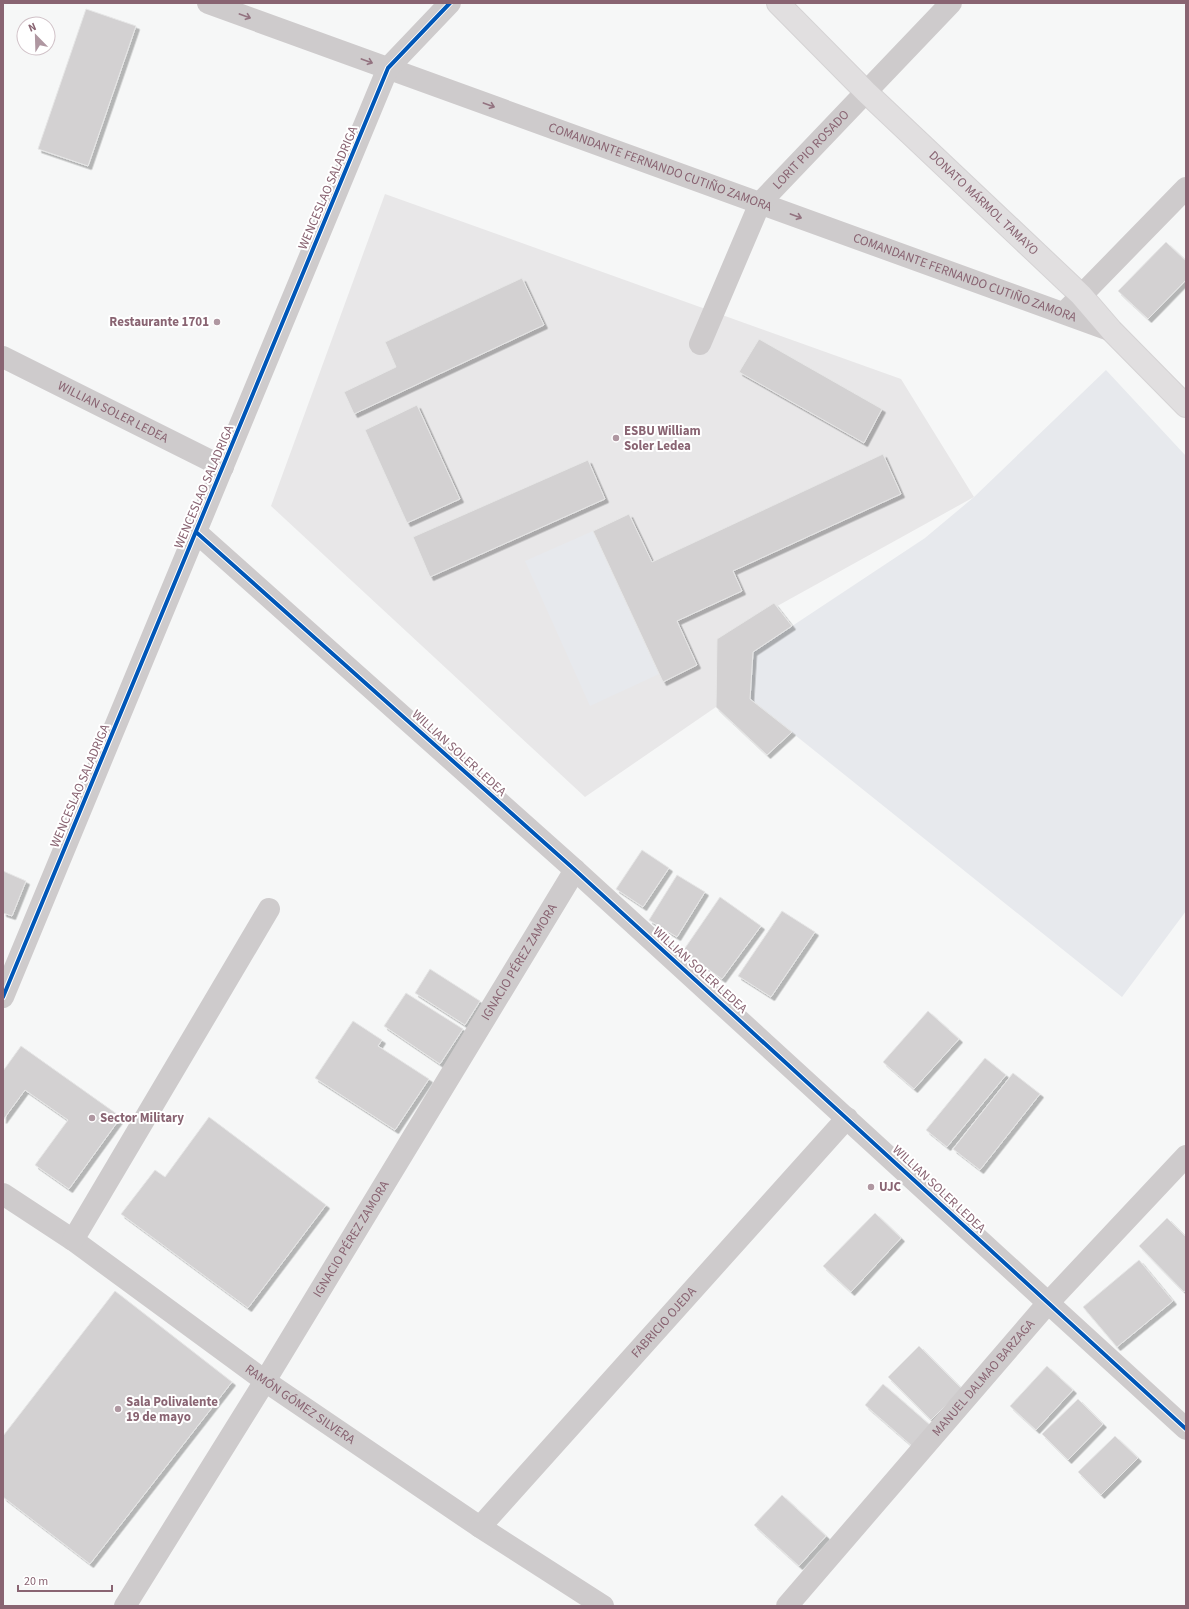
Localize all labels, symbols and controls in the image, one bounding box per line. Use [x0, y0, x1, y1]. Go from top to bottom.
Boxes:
one-way arrow [238, 13, 250, 21]
north arrow [16, 16, 56, 56]
text: N [26, 19, 39, 36]
one-way arrow [361, 57, 373, 65]
one-way arrow [483, 102, 496, 109]
street label: LORIT PIO ROSADO [769, 106, 853, 193]
street label: COMANDANTE FERNANDO CUTIÑO ZAMORA [546, 118, 775, 216]
street label: WENCESLAO SALADRIGA [294, 123, 363, 252]
street label: DONATO MÁRMOL TAMAYO [925, 147, 1043, 259]
one-way arrow [789, 213, 801, 221]
street label: COMANDANTE FERNANDO CUTIÑO ZAMORA [850, 229, 1080, 327]
place label: Restaurante 1701 [109, 313, 209, 331]
marker: Restaurante 1701 [212, 317, 222, 327]
street label: WILLIAN SOLER LEDEA [55, 377, 172, 448]
street label: WENCESLAO SALADRIGA [170, 422, 239, 551]
place label: ESBU William Soler Ledea [624, 422, 701, 455]
marker: ESBU William Soler Ledea [611, 433, 621, 443]
street label: WILLIAN SOLER LEDEA [408, 706, 511, 801]
street label: WENCESLAO SALADRIGA [46, 721, 115, 850]
street label: IGNACIO PÉREZ ZAMORA [477, 900, 562, 1024]
street label: WILLIAN SOLER LEDEA [649, 923, 752, 1018]
place label: Sector Military [100, 1109, 184, 1127]
marker: Sector Military [87, 1113, 97, 1123]
street label: WILLIAN SOLER LEDEA [888, 1141, 990, 1238]
street label: IGNACIO PÉREZ ZAMORA [309, 1177, 394, 1301]
place label: UJC [879, 1178, 902, 1196]
marker: UJC [866, 1182, 876, 1192]
street label: FABRICIO OJEDA [627, 1282, 701, 1362]
street label: MANUEL DALMAO BARZAGA [928, 1315, 1039, 1440]
street label: RAMÓN GÓMEZ SILVERA [241, 1360, 359, 1449]
place label: Sala Polivalente 19 de mayo [126, 1393, 218, 1426]
marker: Sala Polivalente 19 de mayo [113, 1404, 123, 1414]
scale bar [18, 1567, 112, 1593]
text: 20 m [24, 1573, 48, 1590]

